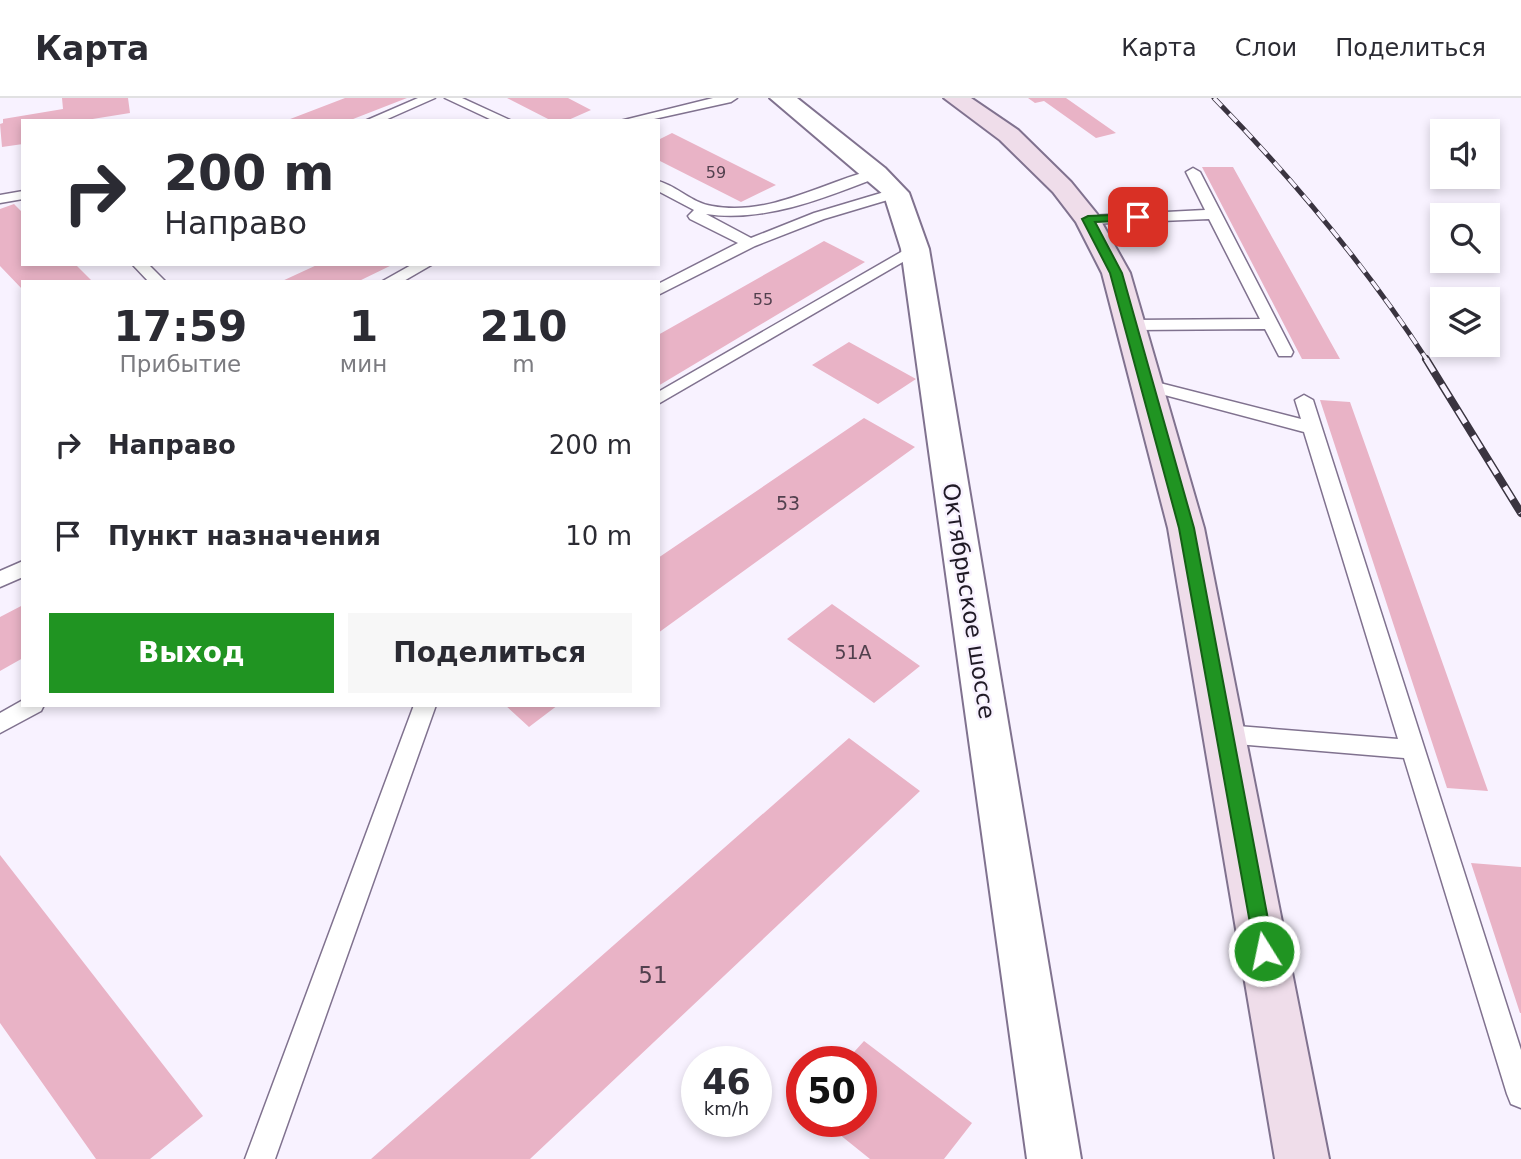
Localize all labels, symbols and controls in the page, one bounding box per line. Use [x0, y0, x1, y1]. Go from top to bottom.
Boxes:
text: Карта [35, 29, 149, 68]
text: Карта [1121, 34, 1197, 62]
text: Слои [1235, 34, 1297, 62]
text: Поделиться [1335, 34, 1486, 62]
map controls [1430, 119, 1500, 357]
button: sound [1430, 119, 1500, 189]
text: 200 m [164, 145, 334, 202]
icon: right [49, 147, 140, 238]
house number: 59 [706, 163, 726, 182]
pin [1108, 187, 1168, 247]
icon: arrive [1119, 198, 1157, 236]
button: search [1430, 203, 1500, 273]
text: Направо [164, 204, 307, 242]
button: layers [1430, 287, 1500, 357]
house number: 55 [753, 290, 773, 309]
text: 17:59 [114, 302, 247, 351]
text: 1 [349, 302, 378, 351]
text: 210 [480, 302, 567, 351]
text: Прибытие [120, 351, 241, 377]
text: мин [340, 351, 387, 377]
text: m [512, 351, 535, 377]
icon: right [49, 426, 87, 464]
text: Направо [108, 430, 236, 460]
text: 200 m [549, 430, 632, 460]
street label: Октябрьское шоссе [938, 481, 1000, 721]
house number: 53 [776, 492, 800, 514]
icon: arrive [49, 517, 87, 555]
text: Пункт назначения [108, 521, 381, 551]
text: 10 m [565, 521, 632, 551]
button: Выход [49, 613, 334, 693]
button: Поделиться [348, 613, 632, 693]
house number: 51А [834, 641, 872, 663]
position arrow [1227, 914, 1301, 988]
house number: 51 [638, 962, 668, 988]
speed limit sign: 50 [786, 1046, 877, 1137]
text: 46 [702, 1062, 751, 1102]
text: km/h [704, 1098, 749, 1119]

